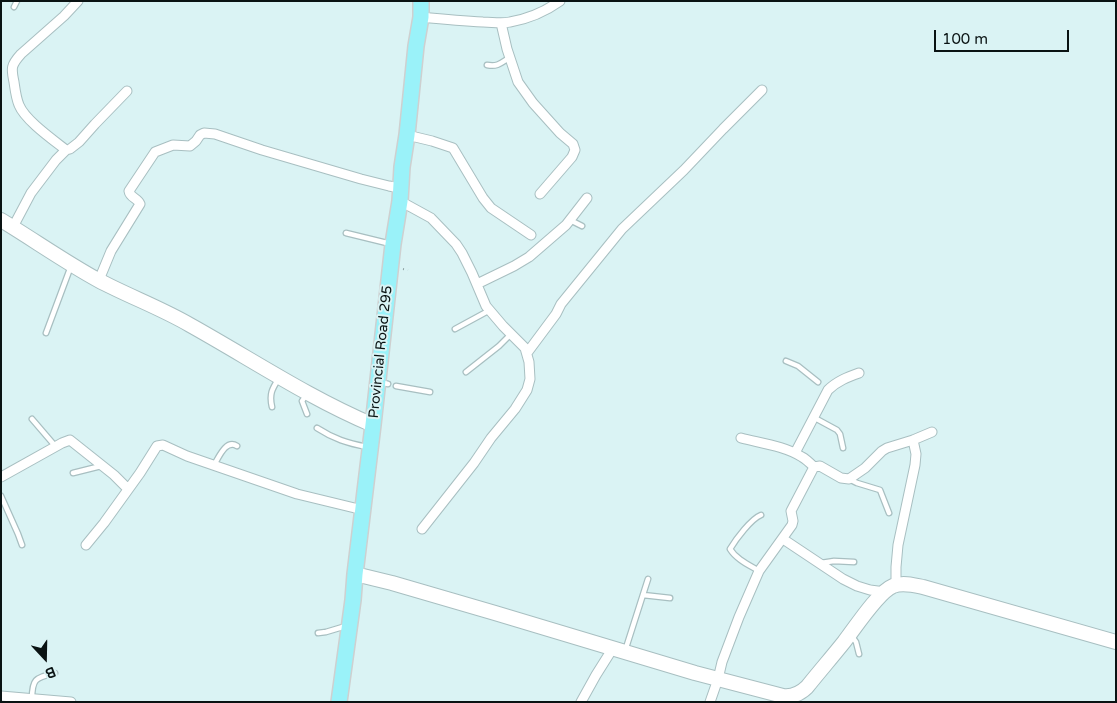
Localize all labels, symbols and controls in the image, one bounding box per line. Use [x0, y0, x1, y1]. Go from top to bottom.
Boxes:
scale bar [937, 20, 1072, 52]
text: 100 m [942, 30, 988, 48]
street label: Provincial Road 295 [366, 285, 396, 419]
north arrow [20, 633, 70, 683]
text: B [43, 663, 58, 682]

